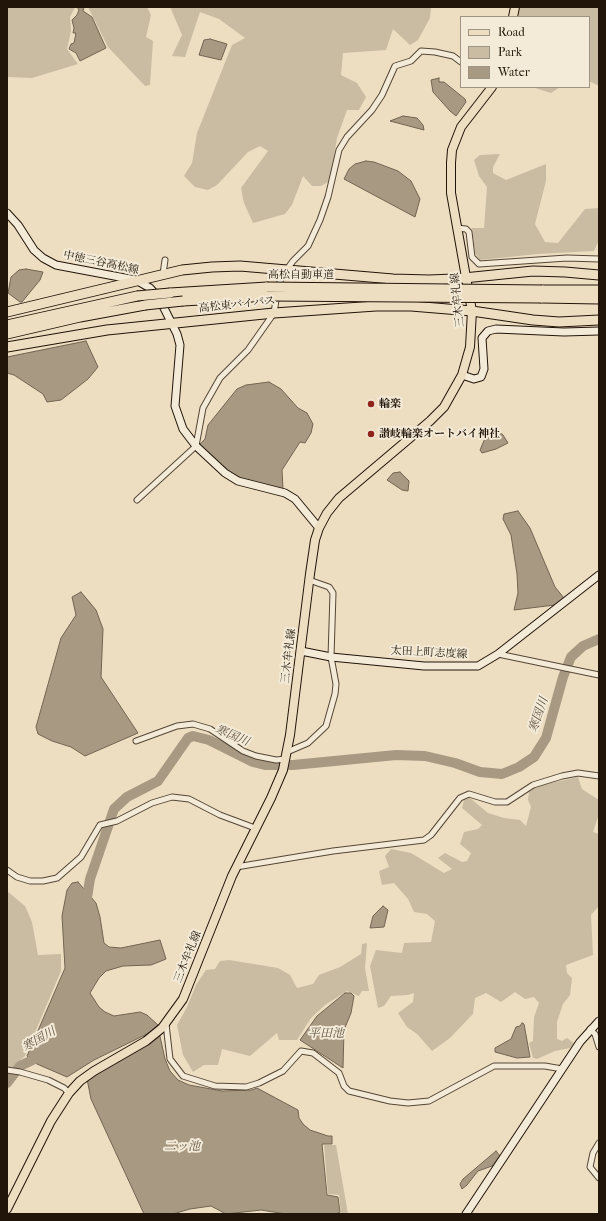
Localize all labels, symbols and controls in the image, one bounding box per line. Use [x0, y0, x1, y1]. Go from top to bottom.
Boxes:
legend [460, 16, 590, 88]
text: Road [498, 25, 525, 39]
text: Park [498, 45, 522, 59]
text: Water [498, 65, 530, 79]
street label: 中徳三谷高松線 [62, 249, 140, 277]
street label: 高松自動車道 [268, 268, 334, 282]
street label: 三木牟礼線 [449, 272, 467, 328]
street label: 高松東バイパス [198, 294, 276, 316]
place label: 輪楽 [379, 397, 401, 411]
marker: 輪楽 [366, 399, 376, 409]
place label: 讃岐輪楽オートバイ神社 [379, 427, 500, 441]
marker: 讃岐輪楽オートバイ神社 [366, 429, 376, 439]
street label: 三木牟礼線 [279, 628, 299, 684]
street label: 太田上町志度線 [390, 644, 468, 662]
water label: 寒国川 [526, 696, 552, 734]
water label: 寒国川 [213, 722, 251, 750]
street label: 三木牟礼線 [172, 929, 204, 985]
water label: 寒国川 [20, 1025, 58, 1055]
water label: 平田池 [308, 1027, 344, 1041]
water label: 二ッ池 [164, 1140, 200, 1154]

